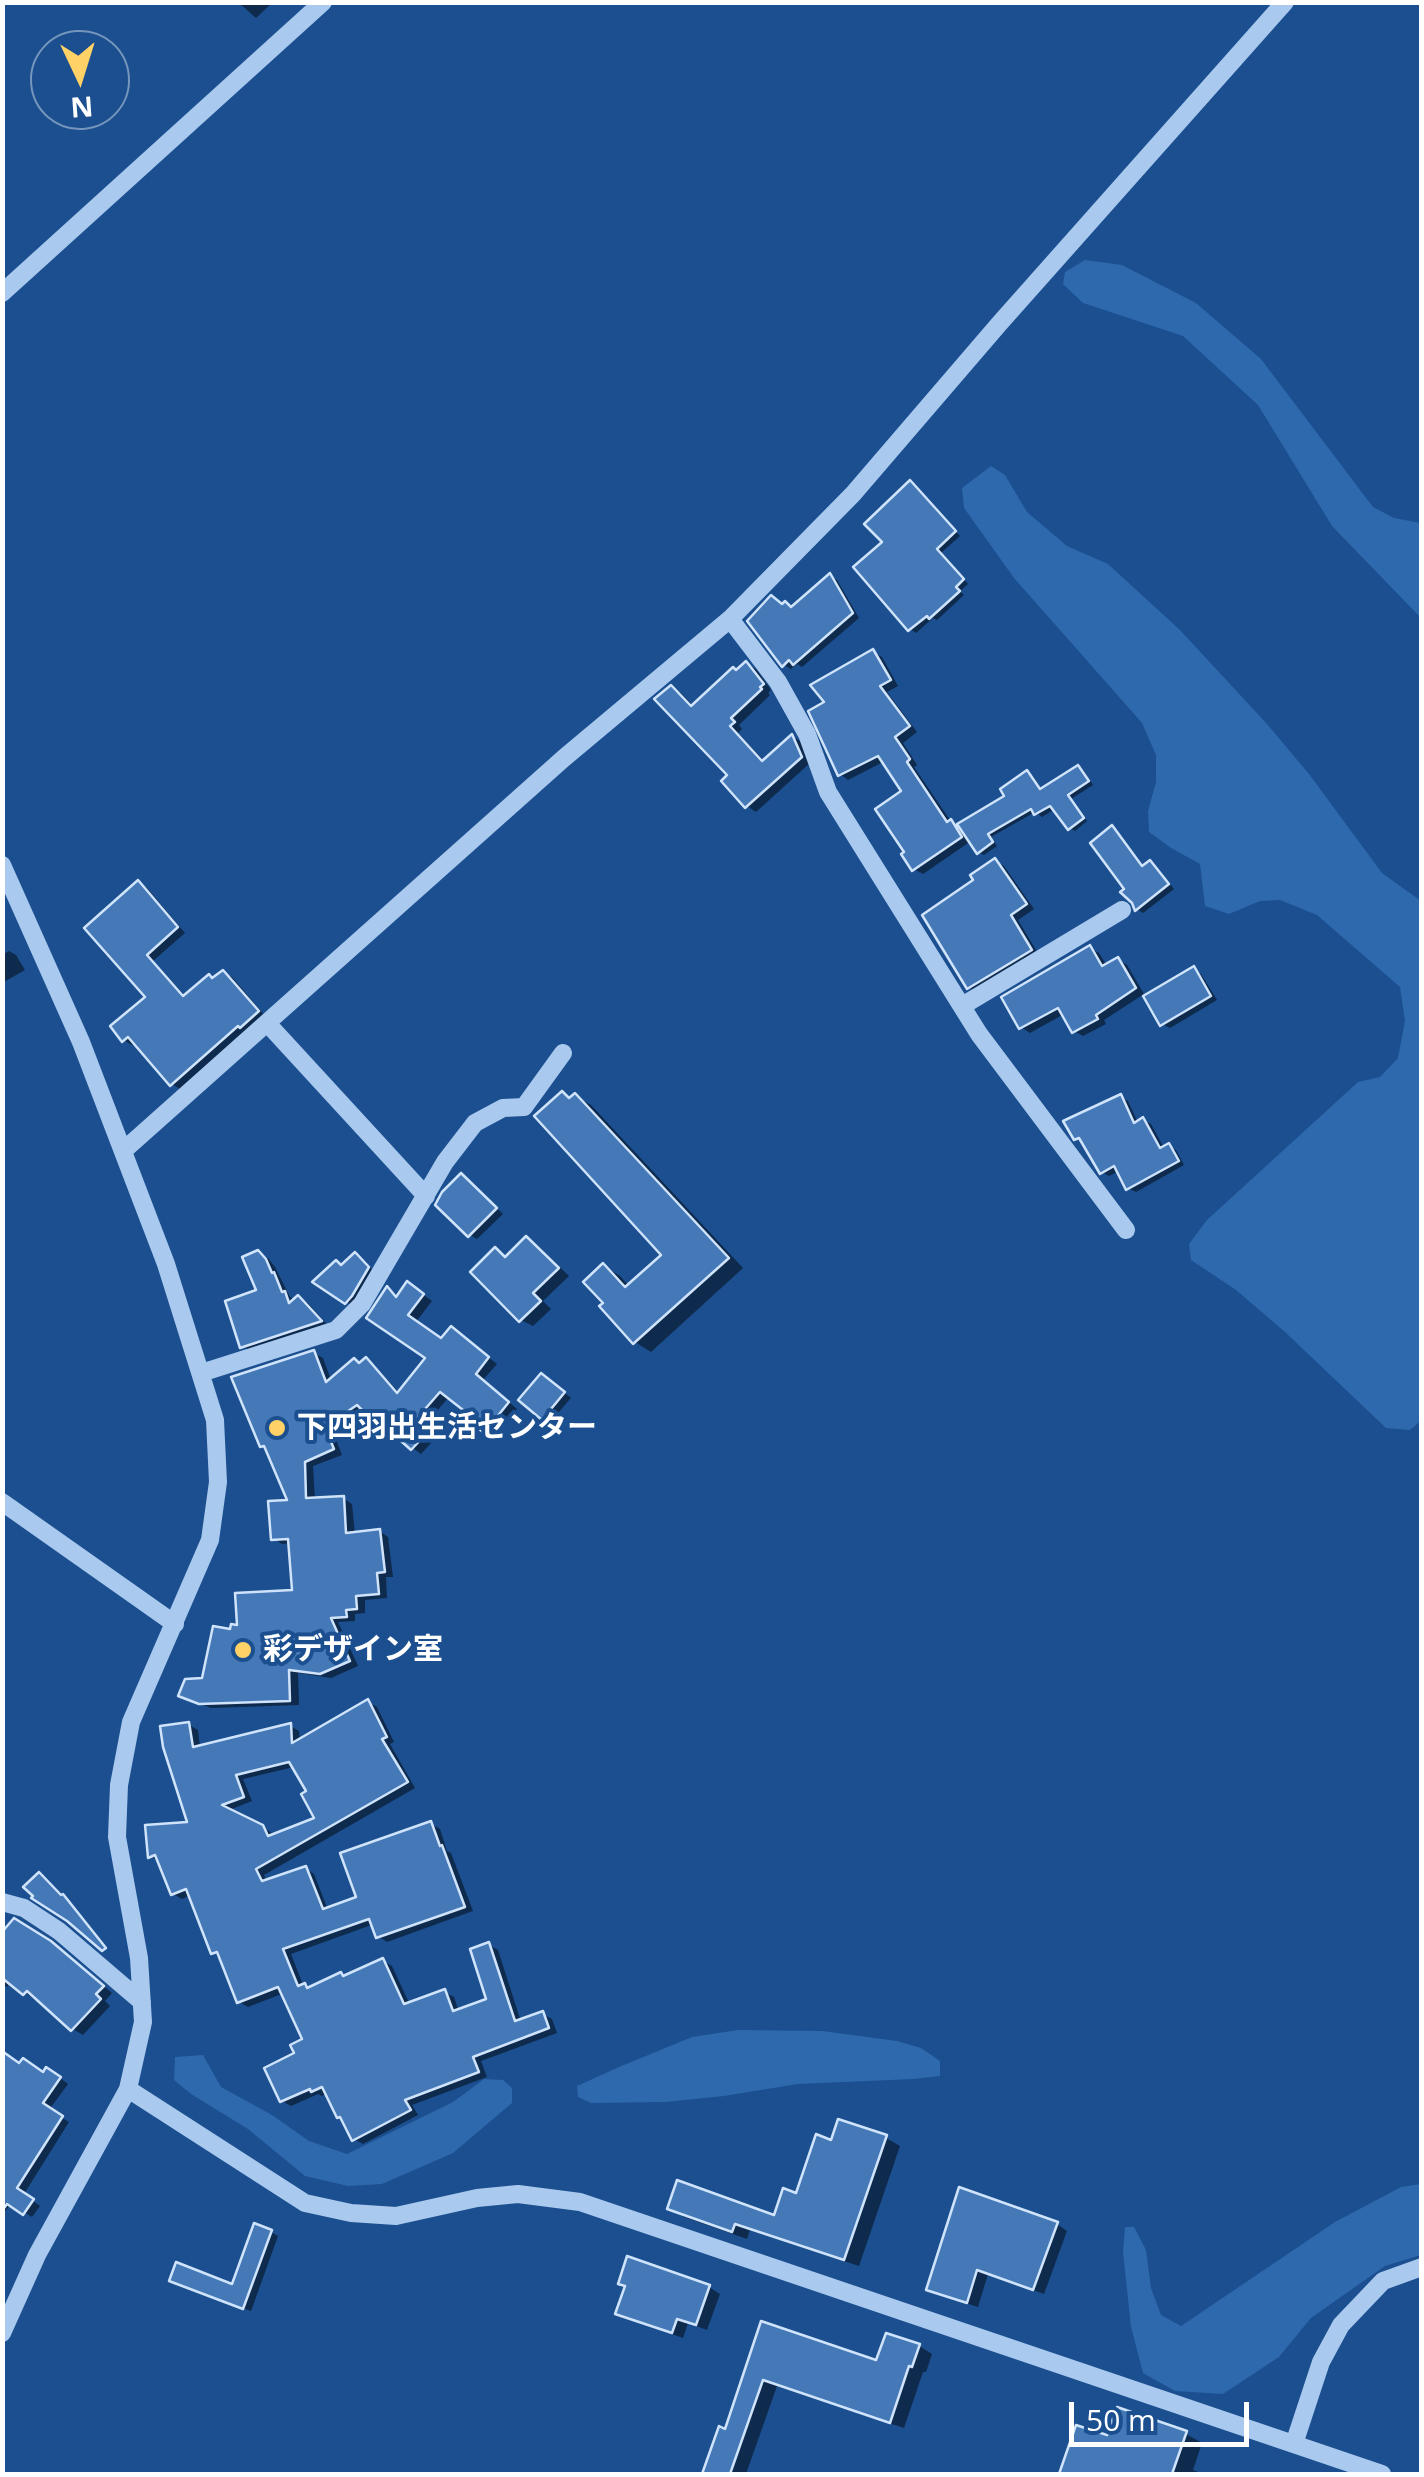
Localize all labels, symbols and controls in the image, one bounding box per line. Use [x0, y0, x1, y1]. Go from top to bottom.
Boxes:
north arrow [30, 30, 130, 130]
text: N [69, 88, 95, 128]
place label: 下四羽出生活センター [297, 1410, 597, 1446]
marker: 下四羽出生活センター [266, 1417, 288, 1439]
place label: 彩デザイン室 [263, 1632, 443, 1668]
marker: 彩デザイン室 [232, 1639, 254, 1661]
scale bar [1074, 2382, 1254, 2444]
text: 50 m [1086, 2399, 1156, 2440]

